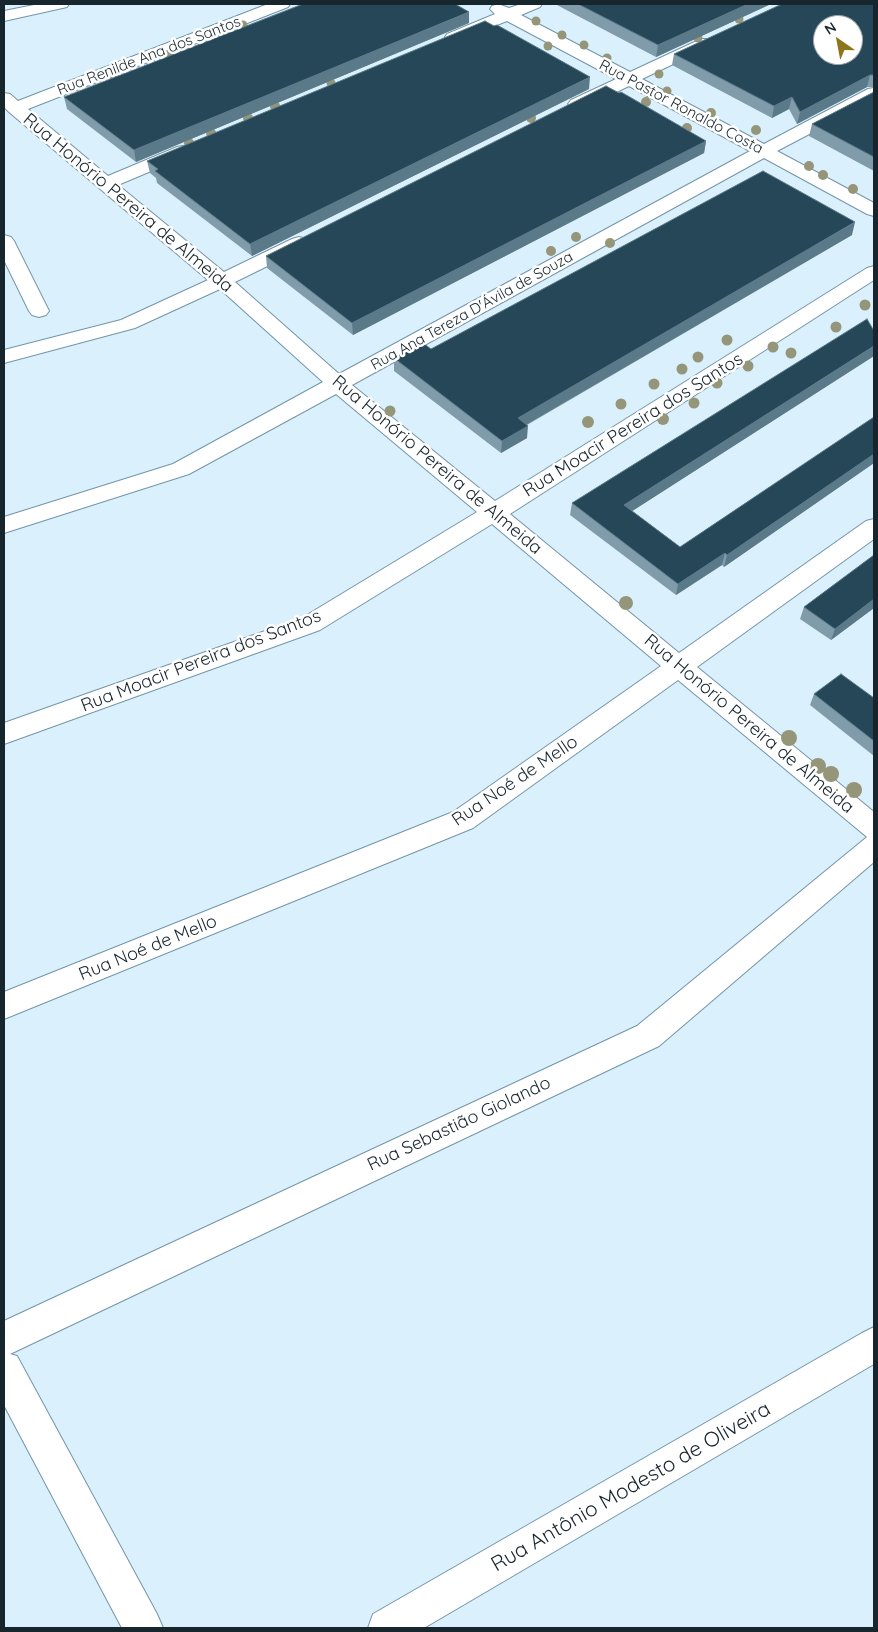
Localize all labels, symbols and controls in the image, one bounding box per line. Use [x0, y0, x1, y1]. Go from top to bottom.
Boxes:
street label: Rua Renilde Ana dos Santos [55, 13, 243, 99]
north arrow [813, 15, 863, 65]
text: N [821, 18, 840, 39]
street label: Rua Pastor Ronaldo Costa [596, 56, 766, 158]
street label: Rua Honório Pereira de Almeida [19, 109, 237, 297]
street label: Rua Ana Tereza D'Ávila de Souza [368, 248, 576, 374]
street label: Rua Moacir Pereira dos Santos [519, 348, 747, 502]
street label: Rua Honório Pereira de Almeida [328, 371, 546, 559]
street label: Rua Moacir Pereira dos Santos [78, 605, 324, 717]
street label: Rua Honório Pereira de Almeida [640, 630, 858, 818]
street label: Rua Noé de Mello [448, 731, 582, 831]
street label: Rua Noé de Mello [76, 910, 220, 986]
street label: Rua Sebastião Giolando [364, 1072, 554, 1176]
street label: Rua Antônio Modesto de Oliveira [487, 1396, 775, 1578]

